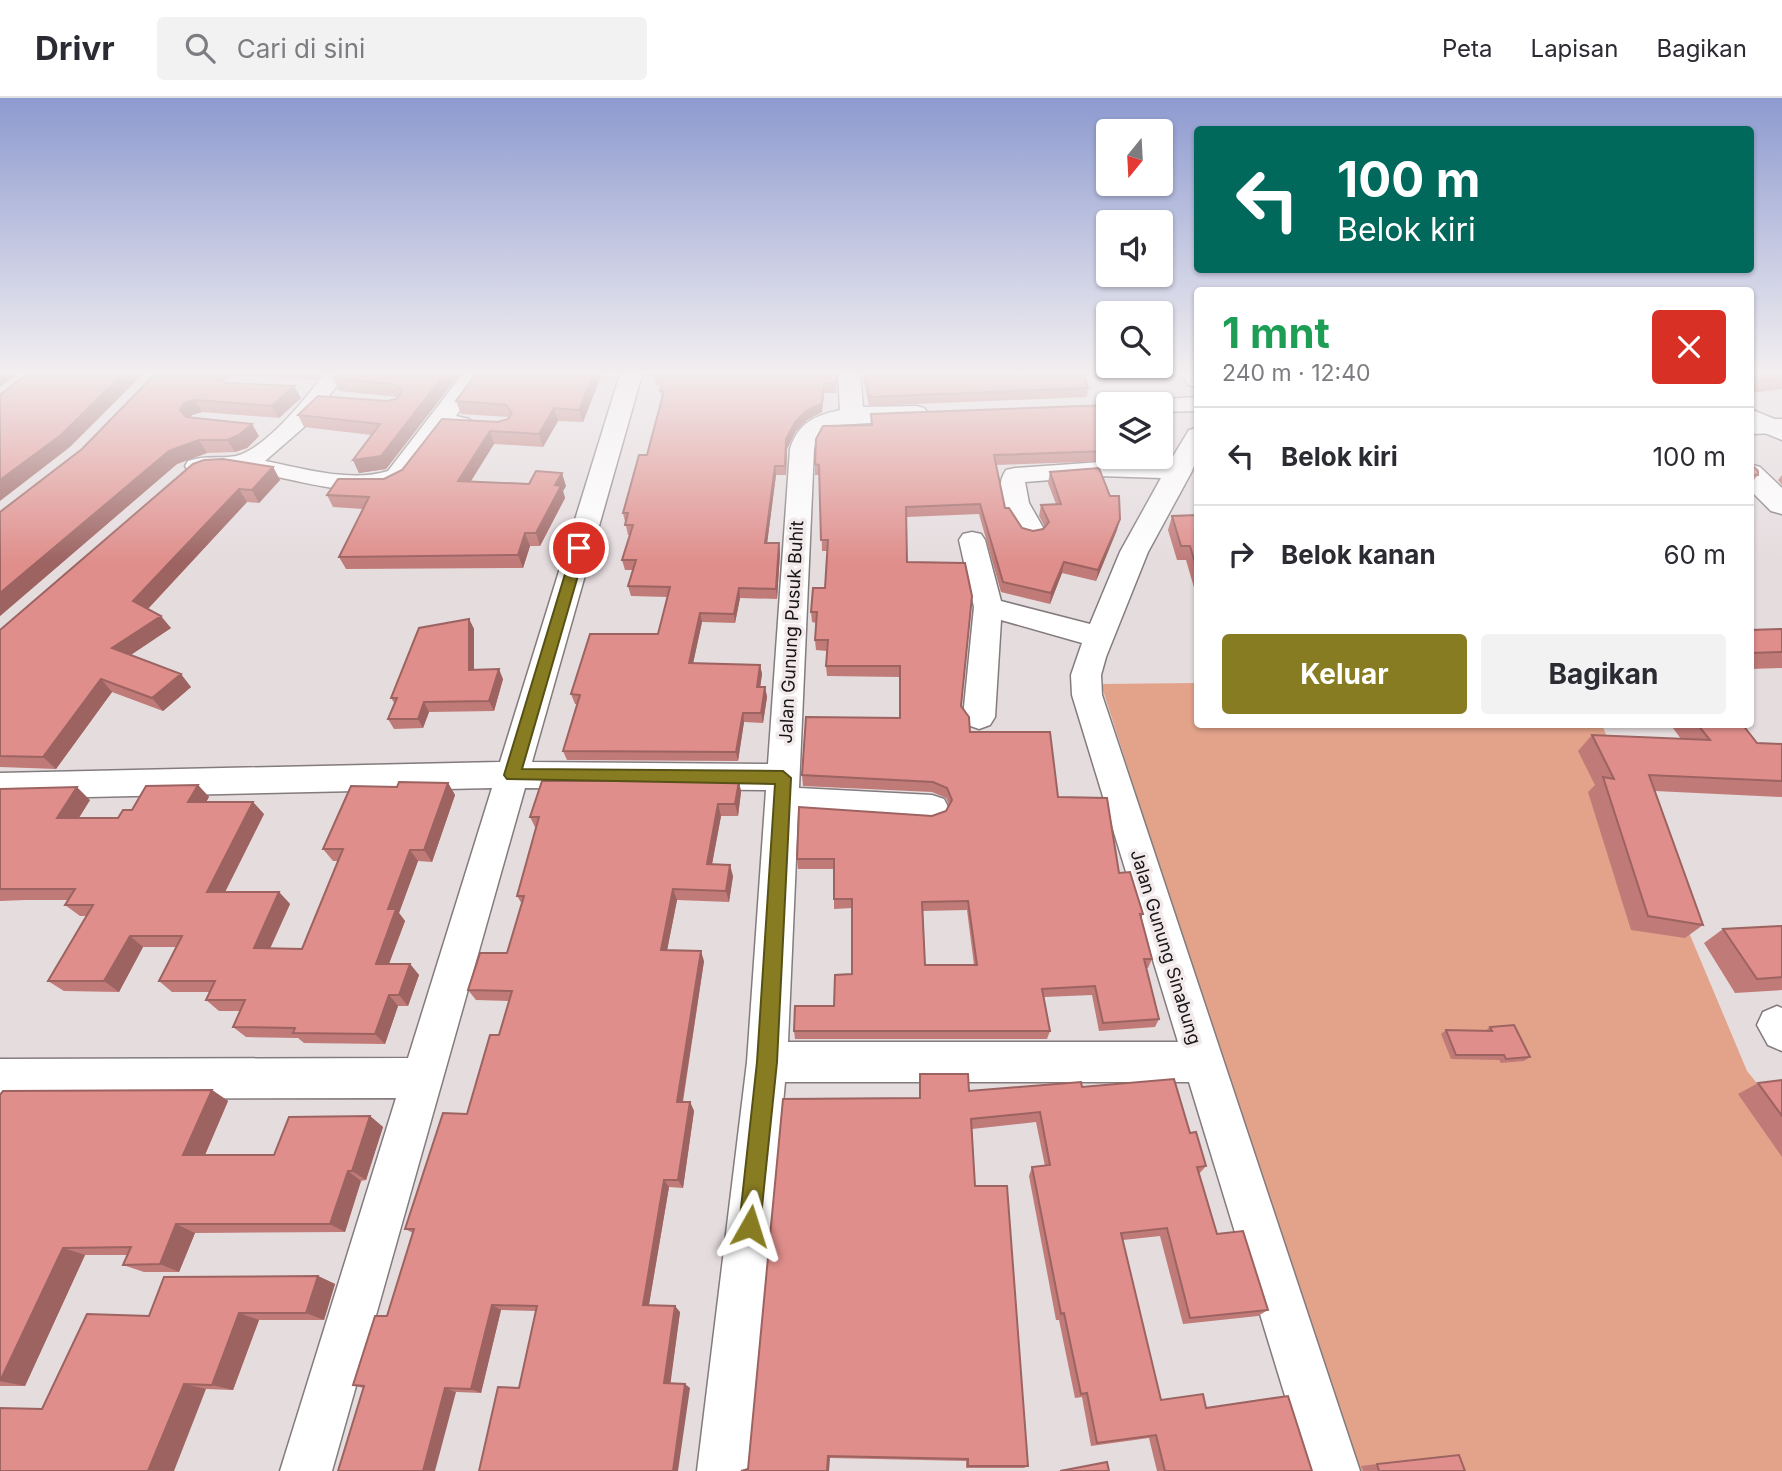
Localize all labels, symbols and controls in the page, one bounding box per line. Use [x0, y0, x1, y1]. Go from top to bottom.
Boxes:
search box [157, 17, 647, 80]
text: Drivr [35, 28, 115, 68]
icon: search [181, 29, 219, 67]
text: Cari di sini [237, 33, 365, 64]
text: Peta [1442, 34, 1493, 63]
text: Lapisan [1531, 34, 1618, 63]
text: Bagikan [1656, 34, 1747, 63]
north arrow [1096, 119, 1172, 196]
map controls [1096, 119, 1173, 469]
text: 100 m [1337, 150, 1481, 209]
icon: left [1222, 154, 1313, 245]
button: sound [1096, 210, 1173, 287]
text: Belok kiri [1337, 210, 1476, 249]
button: search [1096, 301, 1173, 378]
text: 1 mnt [1222, 307, 1330, 358]
button: close [1652, 310, 1726, 384]
text: 240 m · 12:40 [1222, 359, 1371, 387]
button: layers [1096, 392, 1173, 469]
icon: left [1222, 437, 1260, 475]
text: Belok kiri [1281, 441, 1398, 472]
text: 100 m [1653, 441, 1726, 472]
pin [549, 518, 609, 578]
street label: Jalan Gunung Pusuk Buhit [775, 520, 807, 744]
icon: arrive [560, 529, 598, 567]
icon: right [1222, 535, 1260, 573]
text: Belok kanan [1281, 539, 1436, 570]
text: 60 m [1663, 539, 1726, 570]
button: Keluar [1222, 634, 1467, 714]
button: Bagikan [1481, 634, 1726, 714]
street label: Jalan Gunung Sinabung [1126, 847, 1206, 1047]
position arrow [713, 1189, 787, 1263]

